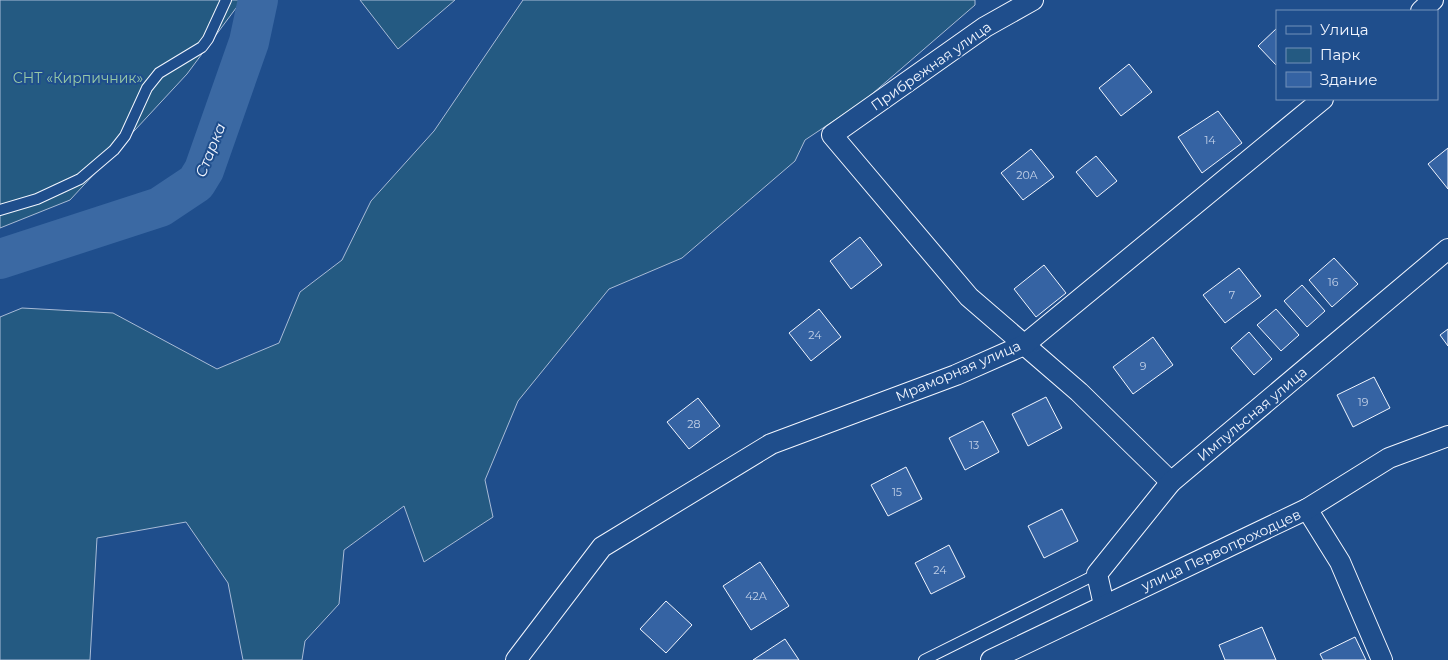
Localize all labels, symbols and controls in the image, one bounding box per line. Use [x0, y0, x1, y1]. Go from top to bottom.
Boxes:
legend [1276, 10, 1438, 100]
street label: Прибрежная улица [867, 18, 995, 114]
text: Улица [1320, 20, 1368, 39]
text: Парк [1320, 45, 1360, 64]
park label: СНТ «Кирпичник» [13, 69, 143, 87]
text: Здание [1320, 70, 1378, 89]
water label: Старка [191, 120, 229, 180]
house number: 14 [1204, 133, 1216, 147]
house number: 20А [1016, 168, 1039, 182]
house number: 16 [1328, 275, 1339, 289]
house number: 7 [1229, 288, 1235, 302]
house number: 24 [808, 328, 822, 342]
street label: Мраморная улица [893, 336, 1023, 406]
house number: 9 [1140, 359, 1147, 373]
street label: Импульсная улица [1194, 363, 1310, 465]
house number: 19 [1358, 395, 1369, 409]
house number: 28 [687, 417, 701, 431]
house number: 13 [969, 438, 979, 452]
house number: 15 [892, 485, 902, 499]
street label: улица Первопроходцев [1137, 505, 1304, 595]
house number: 24 [933, 563, 947, 577]
house number: 42А [745, 589, 768, 603]

